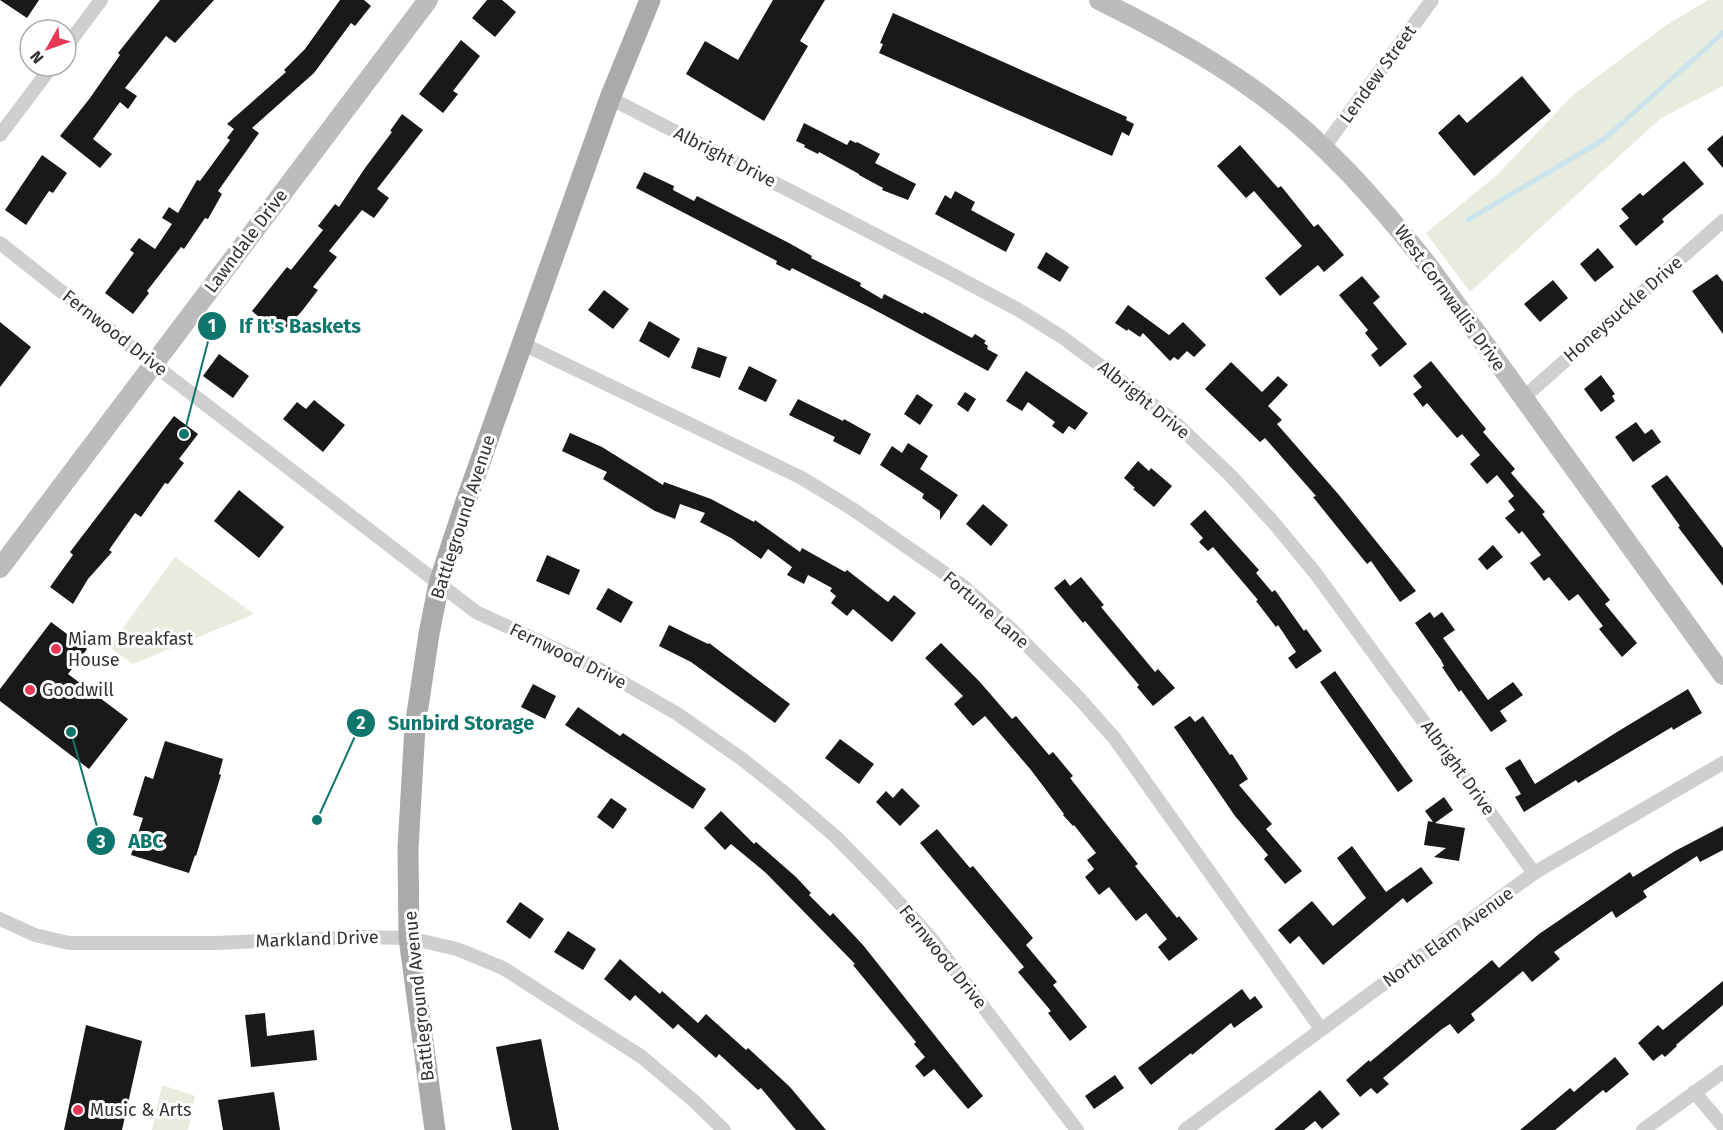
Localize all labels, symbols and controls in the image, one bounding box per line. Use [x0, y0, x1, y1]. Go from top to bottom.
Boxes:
north arrow [18, 18, 78, 78]
street label: Lendew Street [1335, 20, 1421, 127]
text: N [26, 47, 48, 67]
street label: Albright Drive [670, 122, 780, 192]
street label: Lawndale Drive [200, 185, 292, 297]
street label: West Cornwallis Drive [1390, 221, 1510, 375]
street label: Honeysuckle Drive [1559, 251, 1687, 367]
street label: Fernwood Drive [58, 285, 172, 381]
callout: If It's Baskets [197, 307, 373, 345]
text: If It's Baskets [239, 314, 361, 338]
text: 1 [208, 315, 216, 337]
street label: Albright Drive [1094, 356, 1194, 444]
street label: Battleground Avenue [426, 432, 500, 602]
street label: Fortune Lane [939, 567, 1033, 653]
street label: Fernwood Drive [506, 618, 630, 694]
place label: Miam Breakfast House [68, 628, 194, 671]
marker: Miam Breakfast House [49, 642, 63, 656]
place label: Goodwill [42, 679, 114, 701]
marker: Goodwill [23, 683, 37, 697]
callout: Sunbird Storage [346, 704, 546, 742]
text: Sunbird Storage [388, 711, 534, 735]
text: 2 [356, 712, 366, 734]
street label: Albright Drive [1416, 716, 1500, 820]
callout: ABC [86, 822, 176, 860]
text: ABC [127, 829, 164, 853]
text: 3 [95, 831, 106, 853]
street label: North Elam Avenue [1378, 882, 1518, 992]
street label: Fernwood Drive [894, 901, 992, 1013]
street label: Battleground Avenue [399, 910, 439, 1082]
street label: Markland Drive [255, 926, 379, 952]
place label: Music & Arts [90, 1099, 191, 1121]
marker: Music & Arts [71, 1103, 85, 1117]

